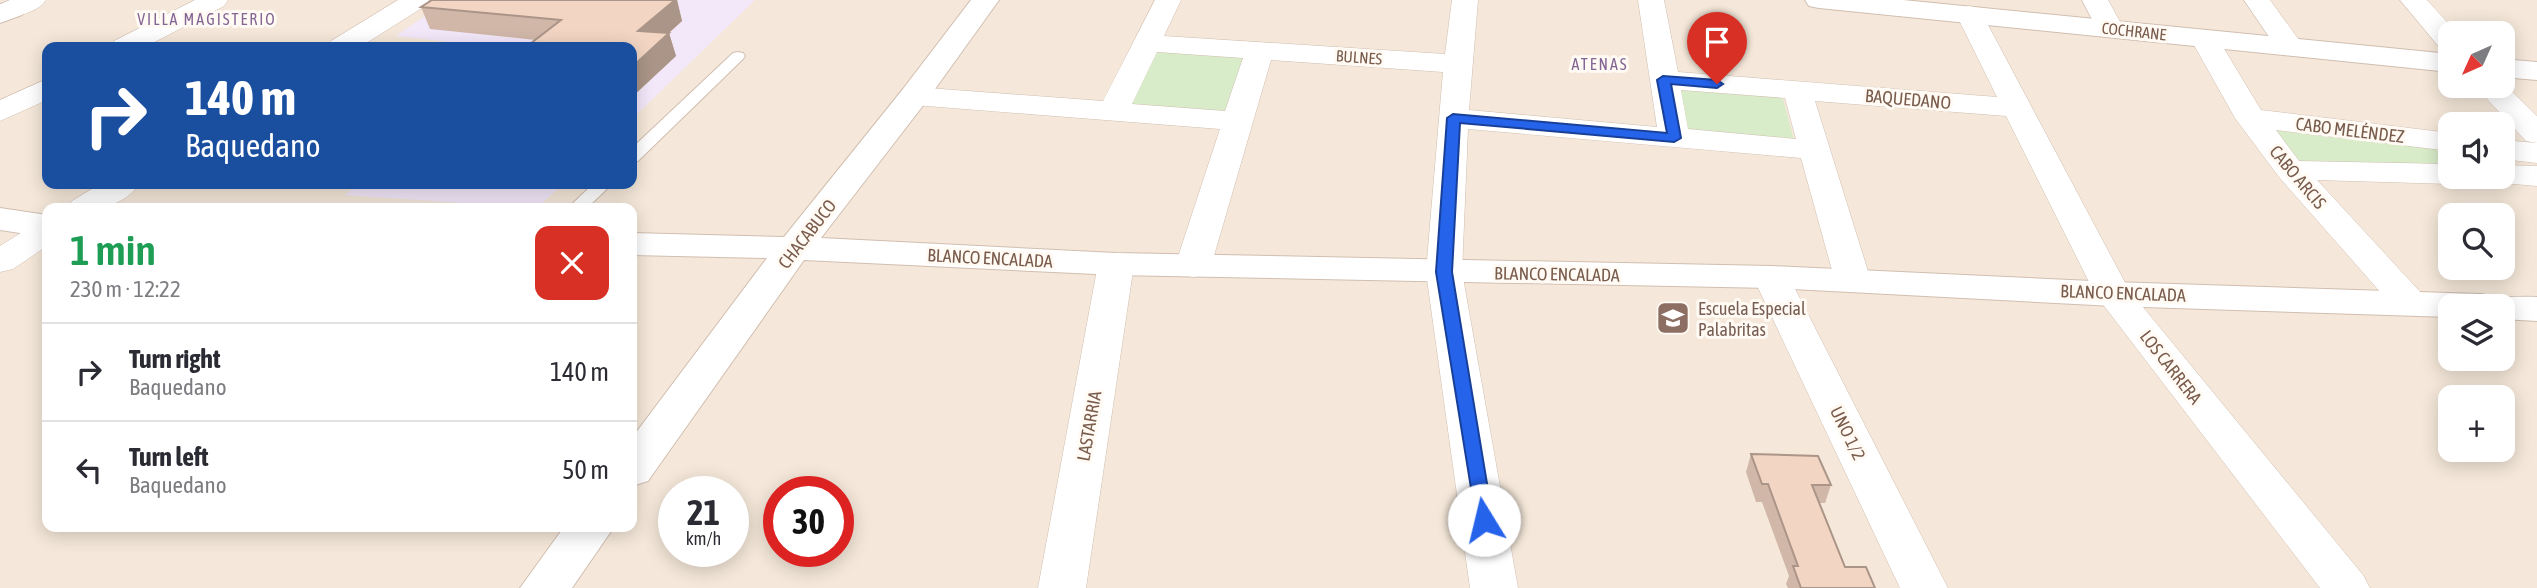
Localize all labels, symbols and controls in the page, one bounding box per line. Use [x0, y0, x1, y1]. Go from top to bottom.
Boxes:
district label: VILLA MAGISTERIO [137, 10, 277, 28]
pin [1687, 12.0, 1747, 84]
street label: COCHRANE [2101, 19, 2167, 43]
north arrow [2438, 21, 2515, 98]
map controls [2438, 21, 2515, 462]
icon: arrive [1698, 23, 1736, 61]
street label: BULNES [1335, 46, 1383, 68]
district label: ATENAS [1571, 55, 1629, 73]
text: 140 m [185, 69, 296, 125]
icon: right [70, 70, 161, 161]
street label: BAQUEDANO [1864, 85, 1952, 113]
button: sound [2438, 112, 2515, 189]
street label: CABO MELÉNDEZ [2294, 113, 2406, 147]
text: Baquedano [185, 127, 321, 164]
street label: CABO ARCIS [2265, 141, 2331, 213]
street label: CHACABUCO [774, 195, 840, 273]
button: search [2438, 203, 2515, 280]
text: 1 min [70, 226, 156, 274]
button: close [535, 226, 609, 300]
street label: BLANCO ENCALADA [927, 244, 1053, 272]
street label: BLANCO ENCALADA [1494, 262, 1620, 286]
text: 230 m · 12:22 [70, 276, 181, 302]
street label: BLANCO ENCALADA [2060, 280, 2186, 306]
button: layers [2438, 294, 2515, 371]
place label: Escuela Especial Palabritas [1698, 298, 1806, 340]
school or university icon: Escuela Especial Palabritas [1654, 299, 1692, 337]
street label: LOS CARRERA [2136, 326, 2206, 408]
text: Turn right [129, 344, 220, 374]
icon: right [70, 353, 108, 391]
text: 140 m [550, 357, 609, 387]
text: Baquedano [129, 374, 227, 400]
button: + [2438, 385, 2515, 462]
street label: LASTARRIA [1073, 389, 1106, 463]
street label: UNO 1/2 [1826, 403, 1870, 463]
text: Turn left [129, 442, 209, 472]
icon: left [70, 451, 108, 489]
text: 50 m [562, 455, 609, 485]
text: Baquedano [129, 472, 227, 498]
speed limit sign: 30 [763, 476, 854, 567]
position arrow [1447, 483, 1521, 557]
text: 21 [687, 492, 720, 532]
text: km/h [686, 528, 721, 549]

